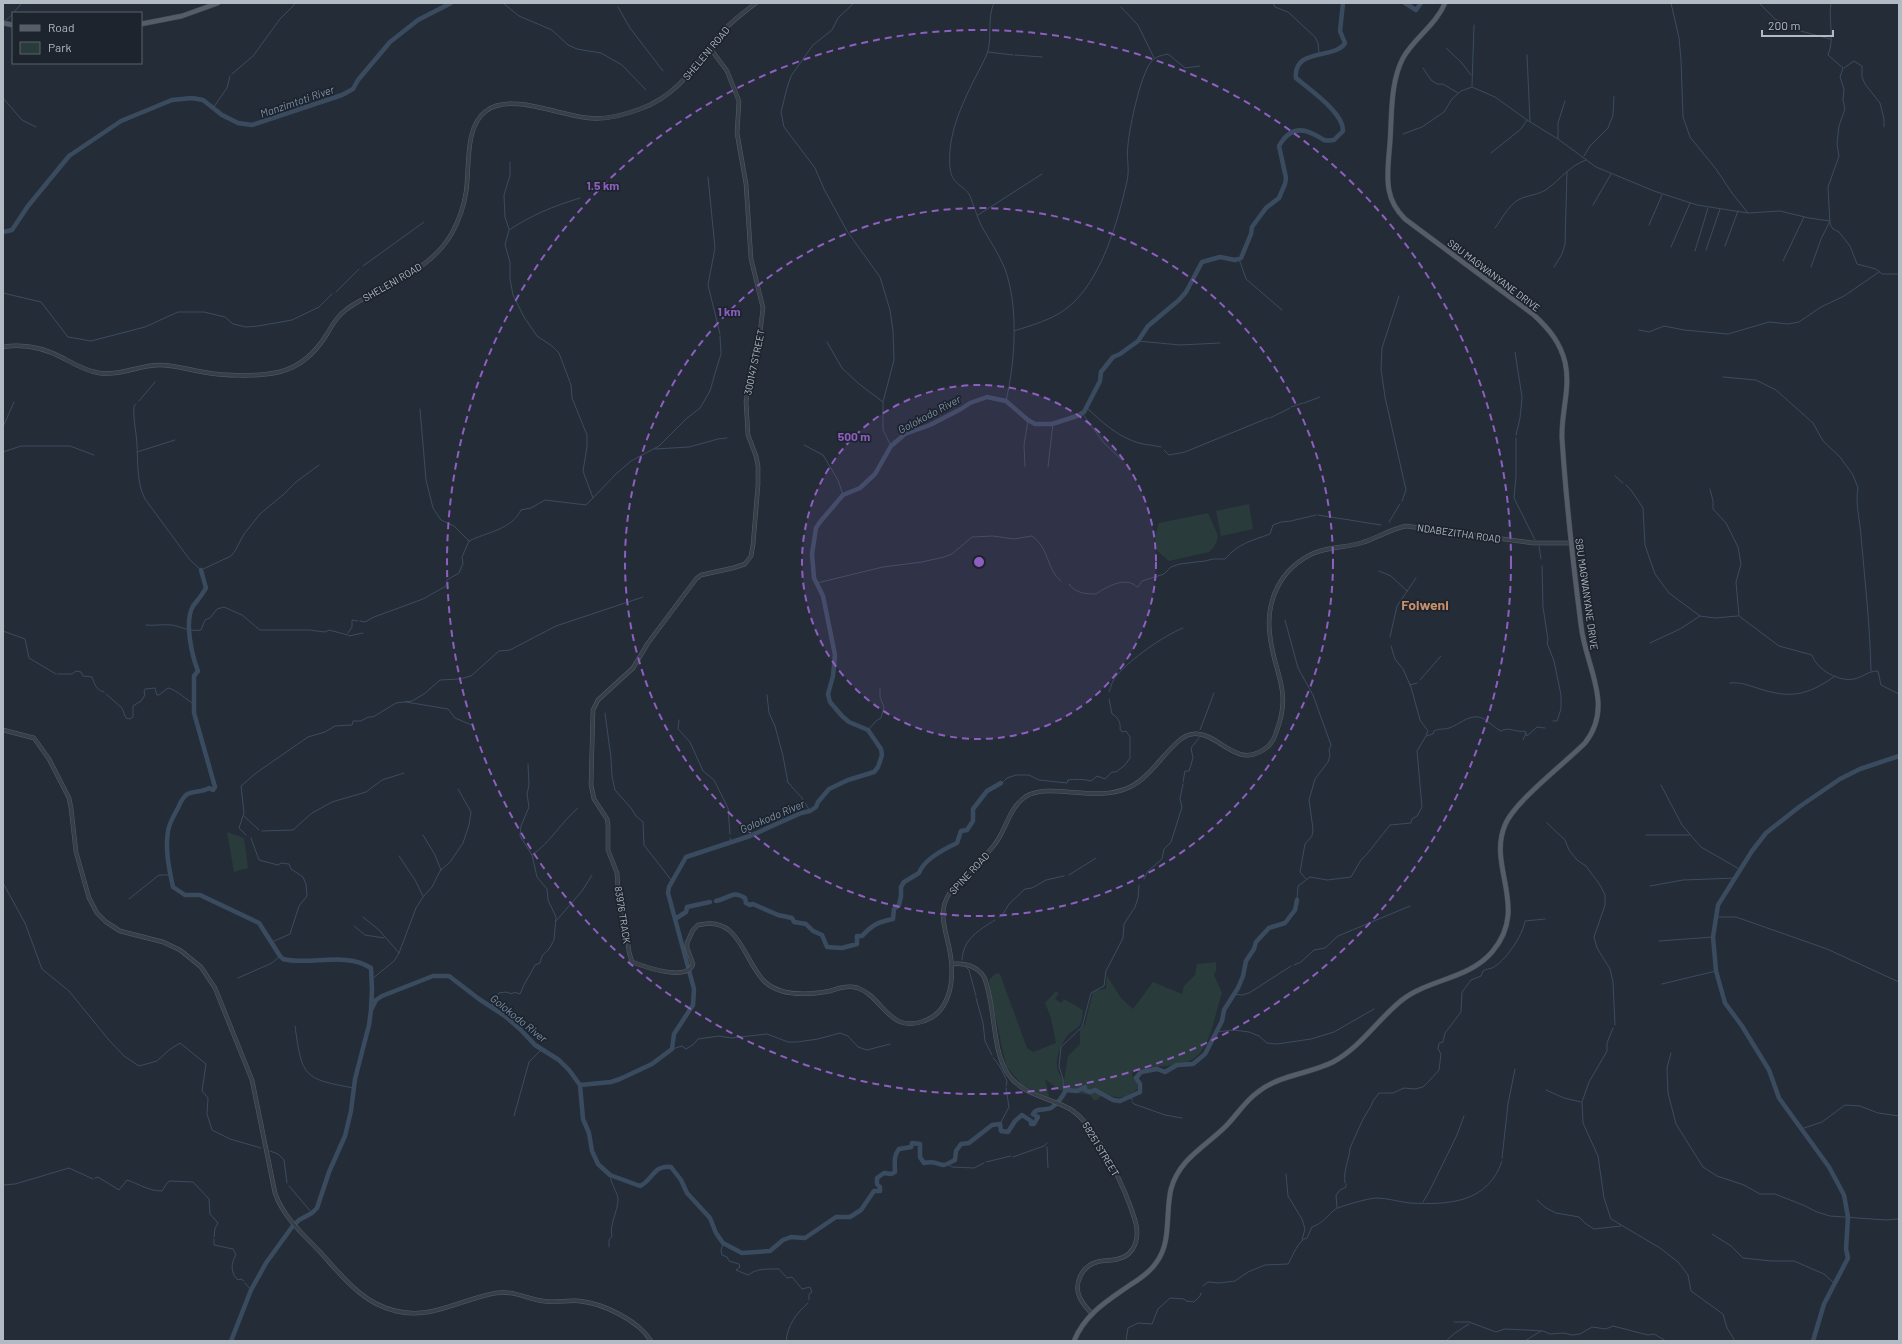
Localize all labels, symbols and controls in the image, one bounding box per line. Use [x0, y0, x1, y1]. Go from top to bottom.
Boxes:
legend [12, 12, 142, 64]
scale bar [1762, 12, 1833, 38]
text: 200 m [1768, 18, 1800, 32]
text: Road [48, 20, 75, 34]
street label: SHELENI ROAD [680, 24, 732, 82]
text: Park [48, 40, 72, 54]
water label: Manzimtoti River [258, 82, 337, 120]
text: 1.5 km [587, 178, 619, 192]
street label: SBU MAGWANYANE DRIVE [1445, 236, 1543, 314]
street label: SHELENI ROAD [360, 260, 424, 304]
text: 1 km [717, 304, 741, 318]
street label: 300147 STREET [741, 328, 767, 396]
water label: Golokodo River [895, 392, 964, 436]
text: 500 m [838, 429, 870, 443]
street label: NDABEZITHA ROAD [1417, 521, 1501, 545]
street label: SBU MAGWANYANE DRIVE [1573, 537, 1601, 651]
centre of rings [972, 555, 986, 569]
district label: Folweni [1401, 596, 1449, 613]
water label: Golokodo River [738, 796, 807, 835]
street label: SPINE ROAD [946, 849, 992, 897]
street label: 83976 TRACK [613, 886, 633, 944]
water label: Golokodo River [488, 991, 551, 1045]
street label: 58251 STREET [1080, 1120, 1122, 1179]

